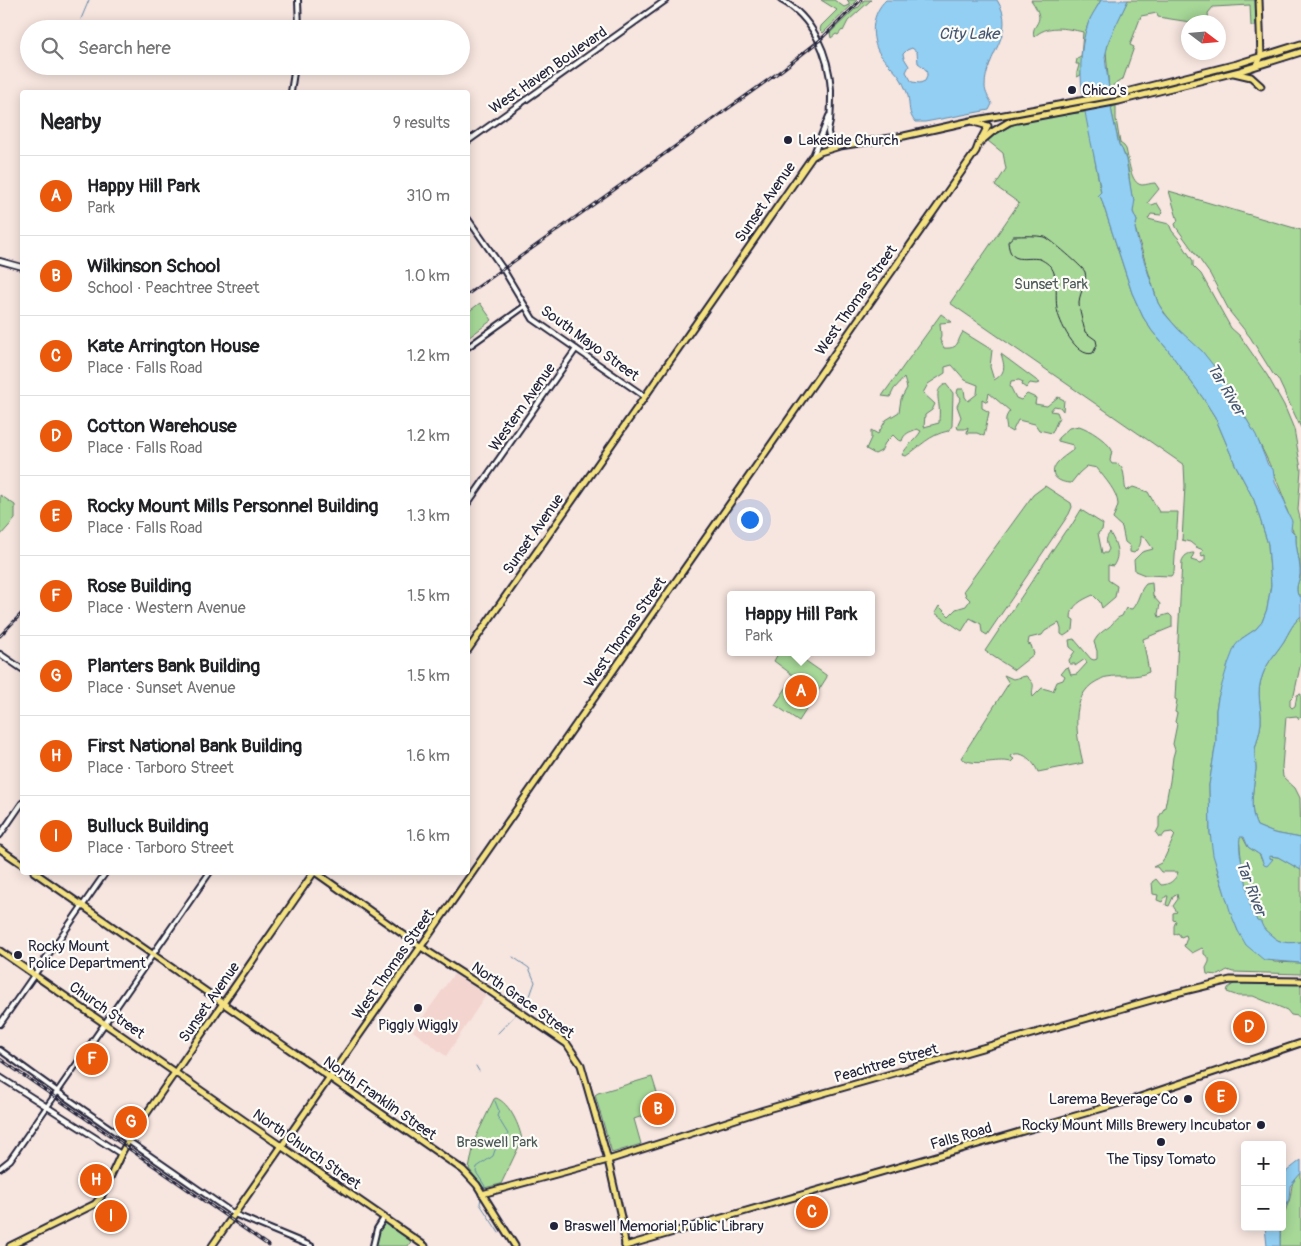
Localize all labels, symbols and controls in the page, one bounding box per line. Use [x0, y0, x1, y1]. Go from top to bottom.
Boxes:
north arrow [1181, 15, 1226, 60]
search box [20, 20, 470, 75]
street label: West Haven Boulevard [486, 23, 611, 118]
water label: City Lake [939, 24, 1001, 44]
icon: search [38, 34, 66, 62]
text: Search here [78, 36, 171, 60]
place label: Chico's [1082, 81, 1127, 100]
marker: Chico's [1066, 84, 1078, 96]
text: Nearby [40, 109, 101, 136]
text: 9 results [393, 113, 450, 133]
place label: Lakeside Church [798, 131, 898, 150]
marker: Lakeside Church [782, 134, 794, 146]
street label: Sunset Avenue [731, 158, 800, 246]
text: Happy Hill Park [87, 174, 200, 198]
text: A [51, 186, 61, 206]
text: 310 m [406, 186, 450, 206]
text: Park [87, 198, 115, 218]
street label: West Thomas Street [811, 241, 902, 359]
text: Wilkinson School [87, 254, 221, 278]
text: B [51, 266, 61, 286]
text: 1.0 km [405, 266, 450, 286]
park label: Sunset Park [1014, 275, 1089, 294]
text: School · Peachtree Street [87, 278, 259, 298]
street label: South Mayo Street [537, 301, 643, 386]
text: Kate Arrington House [87, 334, 259, 358]
text: C [51, 346, 61, 366]
text: 1.2 km [407, 346, 450, 366]
text: Place · Falls Road [87, 358, 203, 378]
street label: Western Avenue [485, 359, 560, 455]
water label: Tar River [1203, 360, 1251, 421]
text: Cotton Warehouse [87, 414, 237, 438]
text: D [51, 426, 61, 446]
text: 1.2 km [407, 426, 450, 446]
text: Place · Falls Road [87, 438, 203, 458]
street label: Sunset Avenue [499, 490, 568, 578]
text: Rocky Mount Mills Personnel Building [87, 494, 378, 518]
text: E [52, 506, 60, 526]
text: 1.3 km [407, 506, 450, 526]
your location [737, 507, 763, 533]
text: Place · Falls Road [87, 518, 203, 538]
street label: West Thomas Street [580, 573, 671, 691]
text: Rose Building [87, 574, 191, 598]
text: F [51, 586, 61, 606]
text: 1.5 km [407, 586, 450, 606]
popup [727, 591, 875, 656]
text: Place · Western Avenue [87, 598, 246, 618]
text: Happy Hill Park [745, 602, 857, 626]
text: Park [745, 626, 773, 646]
text: Planters Bank Building [87, 654, 260, 678]
text: G [51, 666, 61, 686]
text: 1.5 km [407, 666, 450, 686]
pin: A [785, 672, 817, 710]
text: Place · Sunset Avenue [87, 678, 235, 698]
text: First National Bank Building [87, 734, 302, 758]
text: H [51, 746, 61, 766]
text: 1.6 km [407, 746, 450, 766]
text: Place · Tarboro Street [87, 758, 234, 778]
text: Bulluck Building [87, 814, 209, 838]
text: I [54, 826, 58, 846]
text: 1.6 km [407, 826, 450, 846]
text: Place · Tarboro Street [87, 838, 234, 858]
water label: Tar River [1231, 858, 1272, 921]
street label: West Thomas Street [348, 905, 439, 1023]
place label: Rocky Mount Police Department [28, 937, 147, 973]
marker: Rocky Mount Police Department [12, 949, 24, 961]
street label: Sunset Avenue [175, 958, 244, 1046]
street label: North Grace Street [468, 958, 579, 1043]
street label: Church Street [65, 977, 149, 1044]
marker: Piggly Wiggly [412, 1002, 424, 1014]
pin: D [1233, 1008, 1265, 1046]
place label: Piggly Wiggly [378, 1016, 458, 1035]
street label: Peachtree Street [832, 1039, 941, 1087]
pin: F [76, 1040, 108, 1078]
street label: North Franklin Street [319, 1052, 441, 1145]
pin: E [1205, 1078, 1237, 1116]
pin: B [642, 1090, 674, 1128]
place label: Larema Beverage Co [1049, 1090, 1178, 1109]
marker: Larema Beverage Co [1182, 1093, 1194, 1105]
pin: G [115, 1103, 147, 1141]
street label: North Church Street [249, 1105, 365, 1194]
place label: Rocky Mount Mills Brewery Incubator [1021, 1116, 1252, 1135]
street label: Falls Road [928, 1119, 994, 1154]
marker: Rocky Mount Mills Brewery Incubator [1255, 1119, 1267, 1131]
park label: Braswell Park [456, 1133, 539, 1152]
marker: The Tipsy Tomato [1155, 1136, 1167, 1148]
map controls [1241, 1141, 1286, 1231]
button: + [1241, 1141, 1286, 1186]
place label: The Tipsy Tomato [1106, 1150, 1216, 1169]
pin: H [80, 1161, 112, 1199]
button: − [1241, 1186, 1286, 1231]
pin: C [796, 1193, 828, 1231]
pin: I [95, 1197, 127, 1235]
place label: Braswell Memorial Public Library [564, 1217, 764, 1236]
marker: Braswell Memorial Public Library [548, 1220, 560, 1232]

